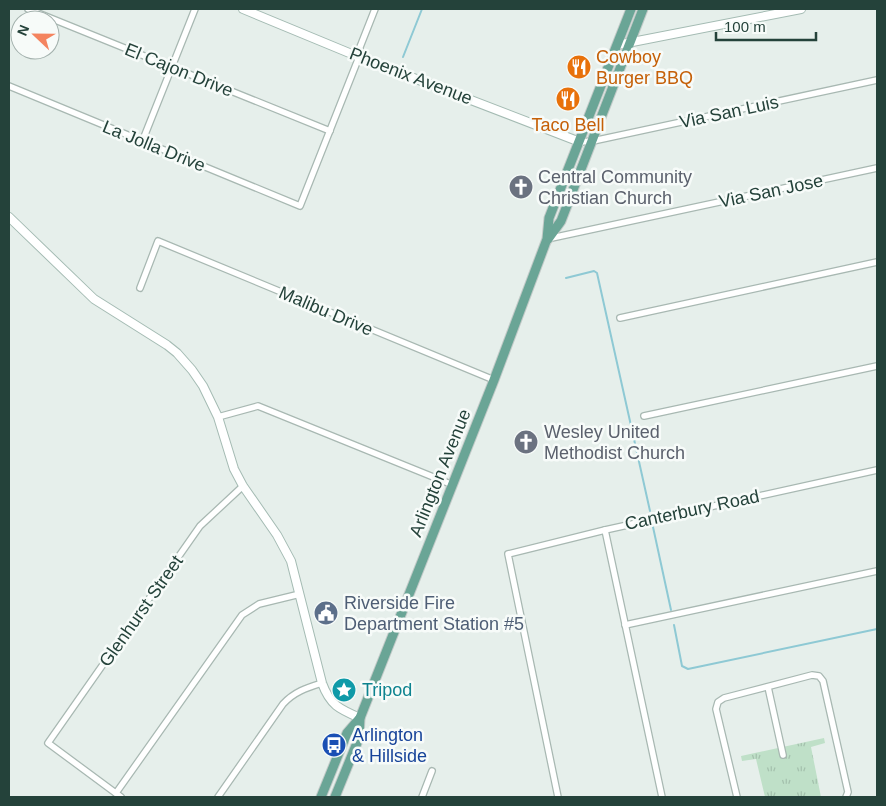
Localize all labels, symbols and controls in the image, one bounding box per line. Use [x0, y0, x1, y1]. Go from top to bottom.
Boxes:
north arrow [10, 10, 60, 60]
scale bar [716, 10, 816, 42]
text: 100 m [724, 18, 766, 35]
text: N [14, 22, 32, 38]
street label: El Cajon Drive [122, 39, 236, 101]
street label: Phoenix Avenue [347, 43, 475, 109]
place label: Cowboy Burger BBQ [596, 47, 693, 88]
restaurant icon: Cowboy Burger BBQ [566, 54, 592, 80]
restaurant icon: Taco Bell [555, 86, 581, 112]
street label: Via San Luis [678, 92, 780, 132]
place label: Taco Bell [531, 115, 605, 135]
street label: La Jolla Drive [100, 116, 208, 176]
place label: Central Community Christian Church [538, 167, 692, 208]
street label: Via San Jose [717, 170, 825, 212]
church icon: Central Community Christian Church [508, 174, 534, 200]
street label: Malibu Drive [276, 282, 376, 340]
street label: Arlington Avenue [405, 406, 475, 540]
place label: Wesley United Methodist Church [544, 422, 685, 463]
church icon: Wesley United Methodist Church [513, 429, 539, 455]
street label: Canterbury Road [623, 486, 761, 534]
street label: Glenhurst Street [95, 552, 187, 670]
place label: Riverside Fire Department Station #5 [344, 593, 524, 634]
public building icon: Riverside Fire Department Station #5 [313, 600, 339, 626]
place icon: Tripod [331, 677, 357, 703]
place label: Tripod [362, 680, 412, 700]
place label: Arlington & Hillside [352, 725, 427, 766]
bus stop icon: Arlington & Hillside [321, 732, 347, 758]

